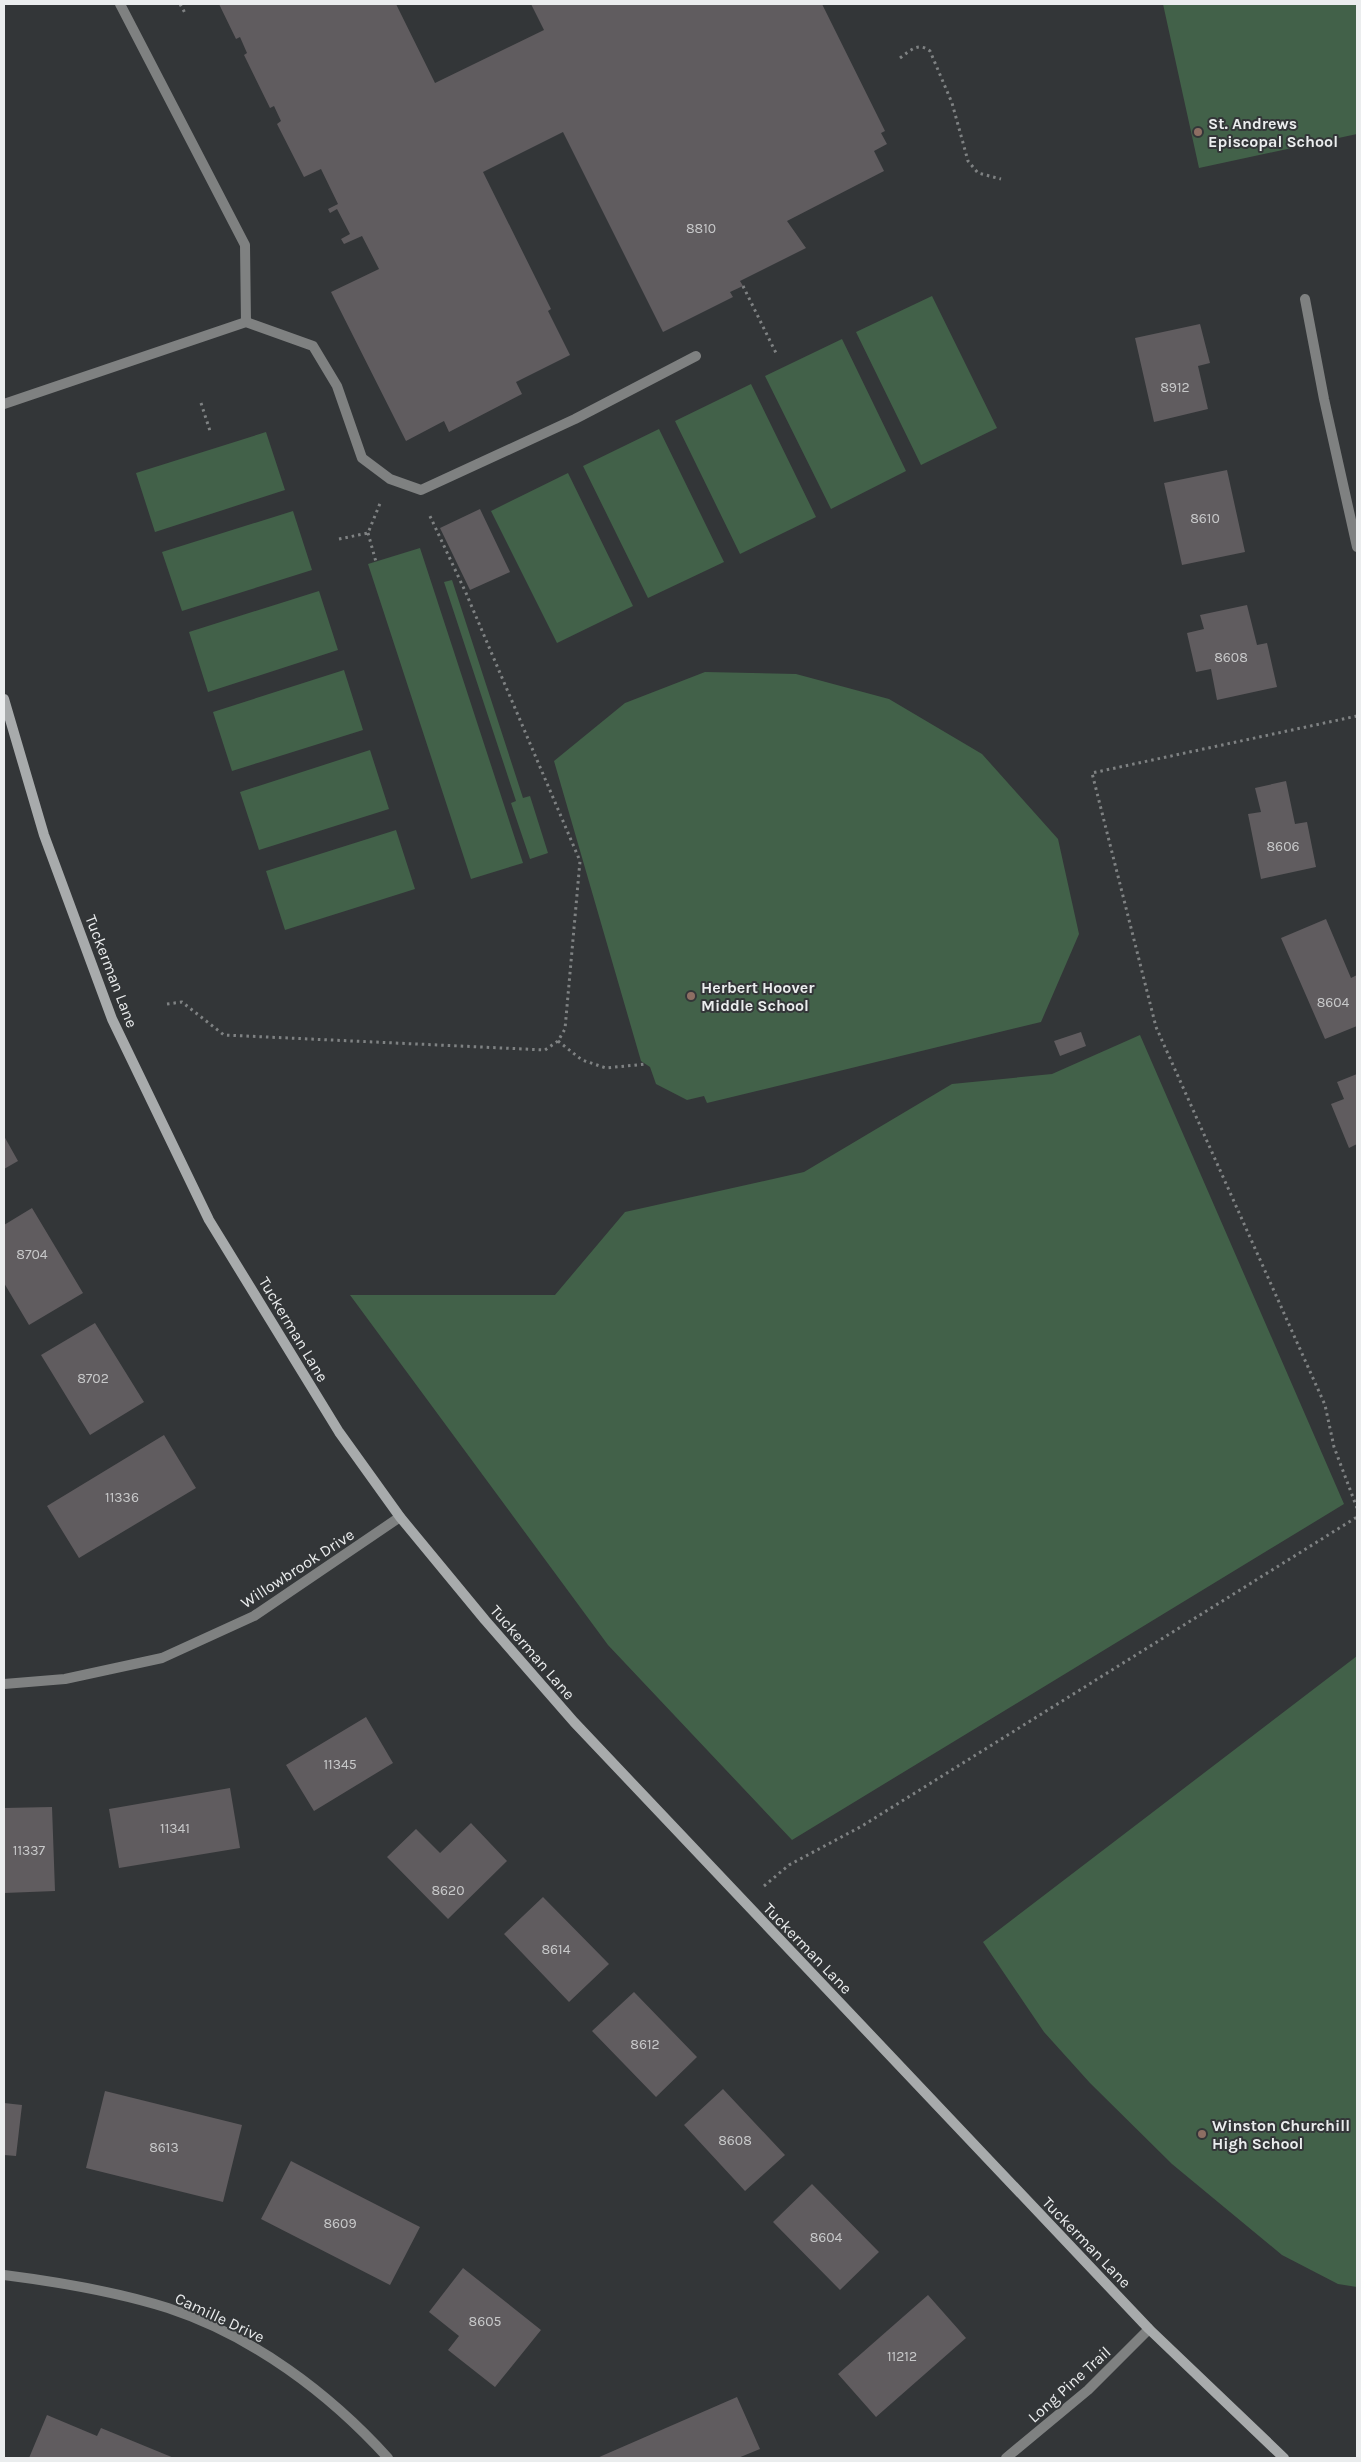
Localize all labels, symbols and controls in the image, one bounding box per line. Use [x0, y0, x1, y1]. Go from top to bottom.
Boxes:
place label: St. Andrews Episcopal School [1208, 114, 1338, 151]
marker: St. Andrews Episcopal School [1192, 126, 1204, 138]
house number: 8810 [686, 220, 716, 237]
house number: 8912 [1160, 379, 1190, 396]
house number: 8610 [1190, 510, 1220, 527]
house number: 8608 [1214, 649, 1248, 666]
house number: 8606 [1267, 838, 1299, 855]
street label: Tuckerman Lane [81, 912, 142, 1030]
place label: Herbert Hoover Middle School [701, 978, 815, 1015]
marker: Herbert Hoover Middle School [685, 990, 697, 1002]
house number: 8604 [1317, 994, 1350, 1011]
house number: 8704 [16, 1246, 48, 1263]
street label: Tuckerman Lane [255, 1273, 332, 1385]
house number: 8702 [77, 1370, 109, 1387]
house number: 11336 [105, 1489, 139, 1506]
street label: Willowbrook Drive [237, 1525, 358, 1612]
street label: Tuckerman Lane [486, 1601, 579, 1704]
house number: 11345 [323, 1756, 357, 1773]
house number: 11341 [160, 1820, 190, 1837]
house number: 11337 [13, 1842, 46, 1859]
house number: 8620 [431, 1882, 465, 1899]
street label: Tuckerman Lane [759, 1899, 856, 1998]
house number: 8614 [541, 1941, 571, 1958]
house number: 8612 [630, 2036, 660, 2053]
place label: Winston Churchill High School [1212, 2116, 1350, 2153]
marker: Winston Churchill High School [1196, 2128, 1208, 2140]
house number: 8608 [718, 2132, 752, 2149]
house number: 8613 [149, 2139, 179, 2156]
street label: Tuckerman Lane [1038, 2193, 1135, 2292]
house number: 8609 [323, 2215, 357, 2232]
house number: 8604 [810, 2229, 843, 2246]
street label: Camille Drive [172, 2288, 268, 2346]
house number: 8605 [469, 2313, 502, 2330]
street label: Long Pine Trail [1024, 2342, 1115, 2426]
house number: 11212 [887, 2348, 917, 2365]

